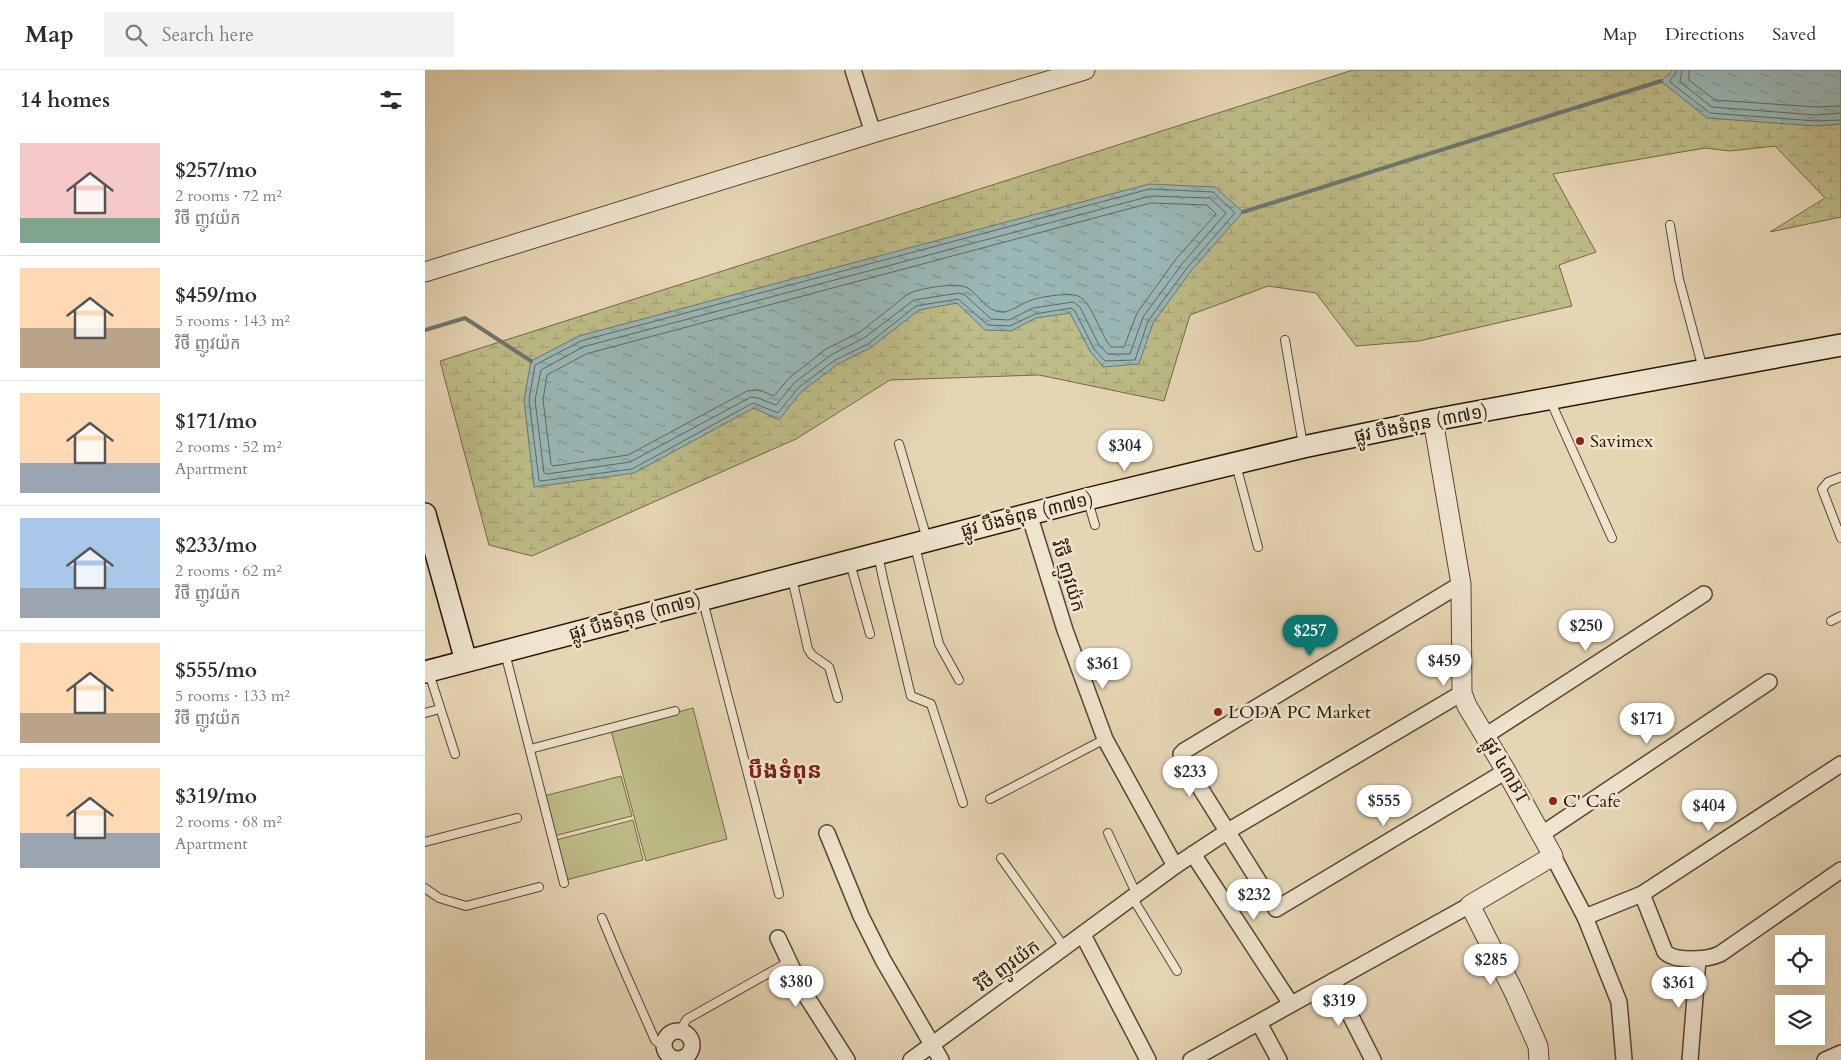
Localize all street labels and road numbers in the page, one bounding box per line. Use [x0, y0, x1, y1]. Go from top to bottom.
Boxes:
street label: ផ្លូវ បឹងទំពុន (៣៧១) [1352, 399, 1491, 453]
street label: ផ្លូវ បឹងទំពុន (៣៧១) [958, 486, 1097, 547]
street label: វិថី ញូវយ៉ក [1042, 536, 1091, 616]
street label: ផ្លូវ បឹងទំពុន (៣៧១) [566, 587, 705, 650]
street label: ផ្លូវ ៤៣BT [1474, 732, 1535, 811]
street label: វិថី ញូវយ៉ក [970, 934, 1047, 1001]

